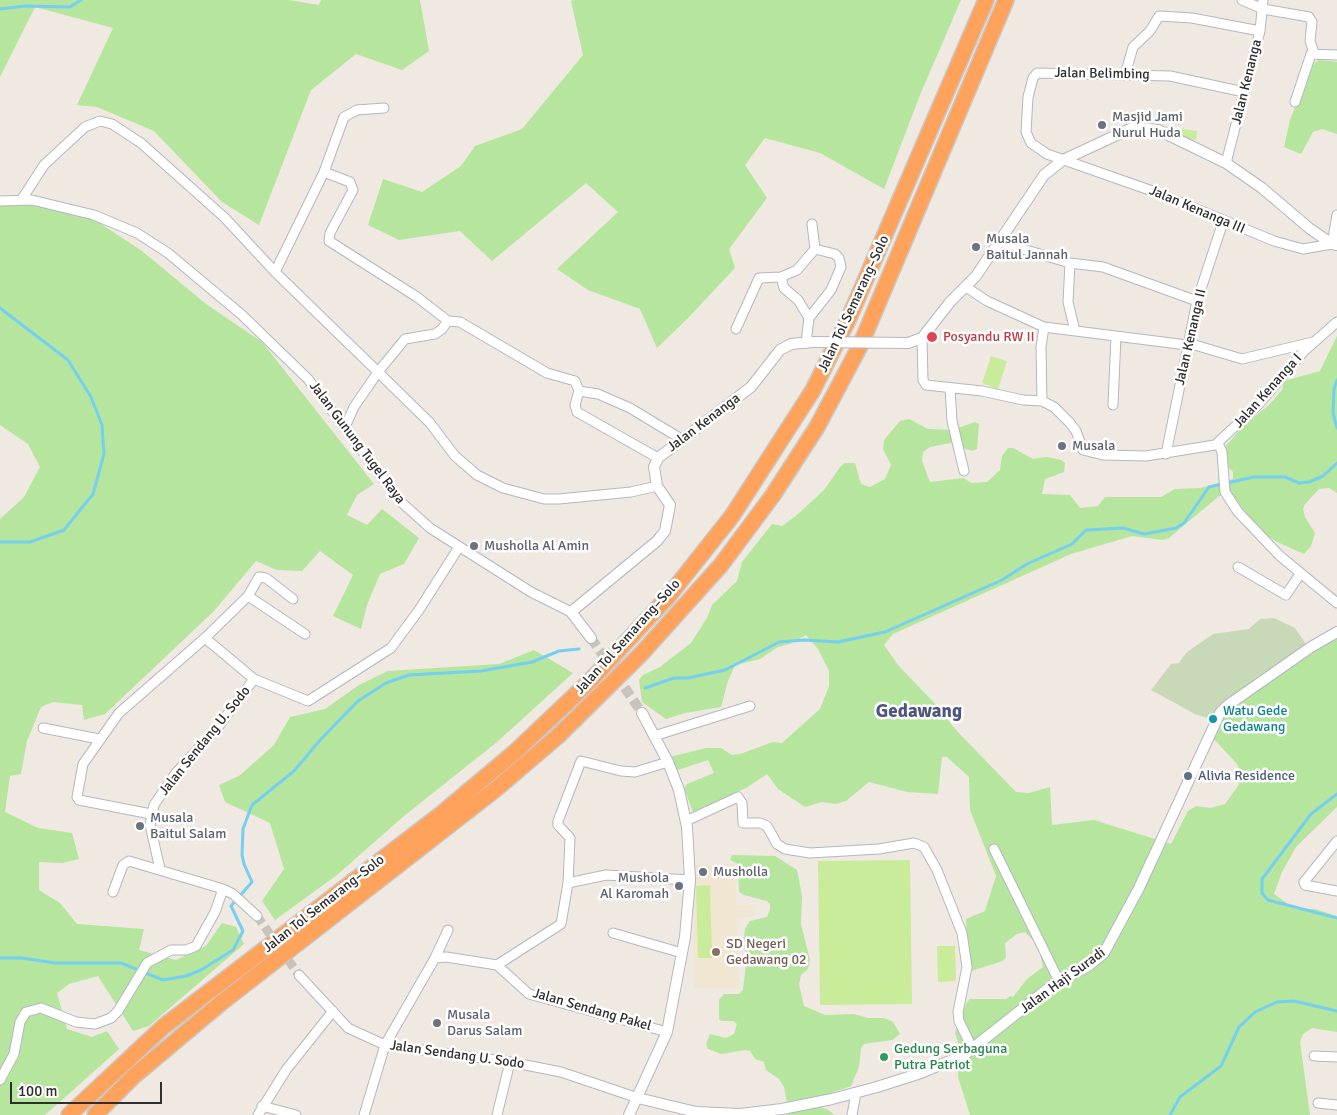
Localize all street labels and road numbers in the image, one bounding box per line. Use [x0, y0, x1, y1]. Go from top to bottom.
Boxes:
street label: Jalan Kenanga [1228, 38, 1266, 126]
street label: Jalan Belimbing [1054, 65, 1150, 83]
street label: Jalan Kenanga III [1147, 182, 1247, 238]
street label: Jalan Tol Semarang–Solo [815, 233, 893, 375]
street label: Jalan Kenanga II [1172, 287, 1210, 387]
street label: Jalan Kenanga I [1230, 350, 1306, 432]
street label: Jalan Gunung Tugel Raya [306, 379, 408, 507]
street label: Jalan Kenanga [664, 390, 744, 456]
street label: Jalan Tol Semarang–Solo [572, 576, 684, 698]
street label: Jalan Sendang U. Sodo [156, 683, 254, 799]
street label: Jalan Tol Semarang–Solo [260, 851, 388, 957]
street label: Jalan Haji Suradi [1017, 945, 1109, 1017]
street label: Jalan Sendang Pakel [531, 985, 653, 1035]
street label: Jalan Sendang U. Sodo [389, 1037, 525, 1073]

